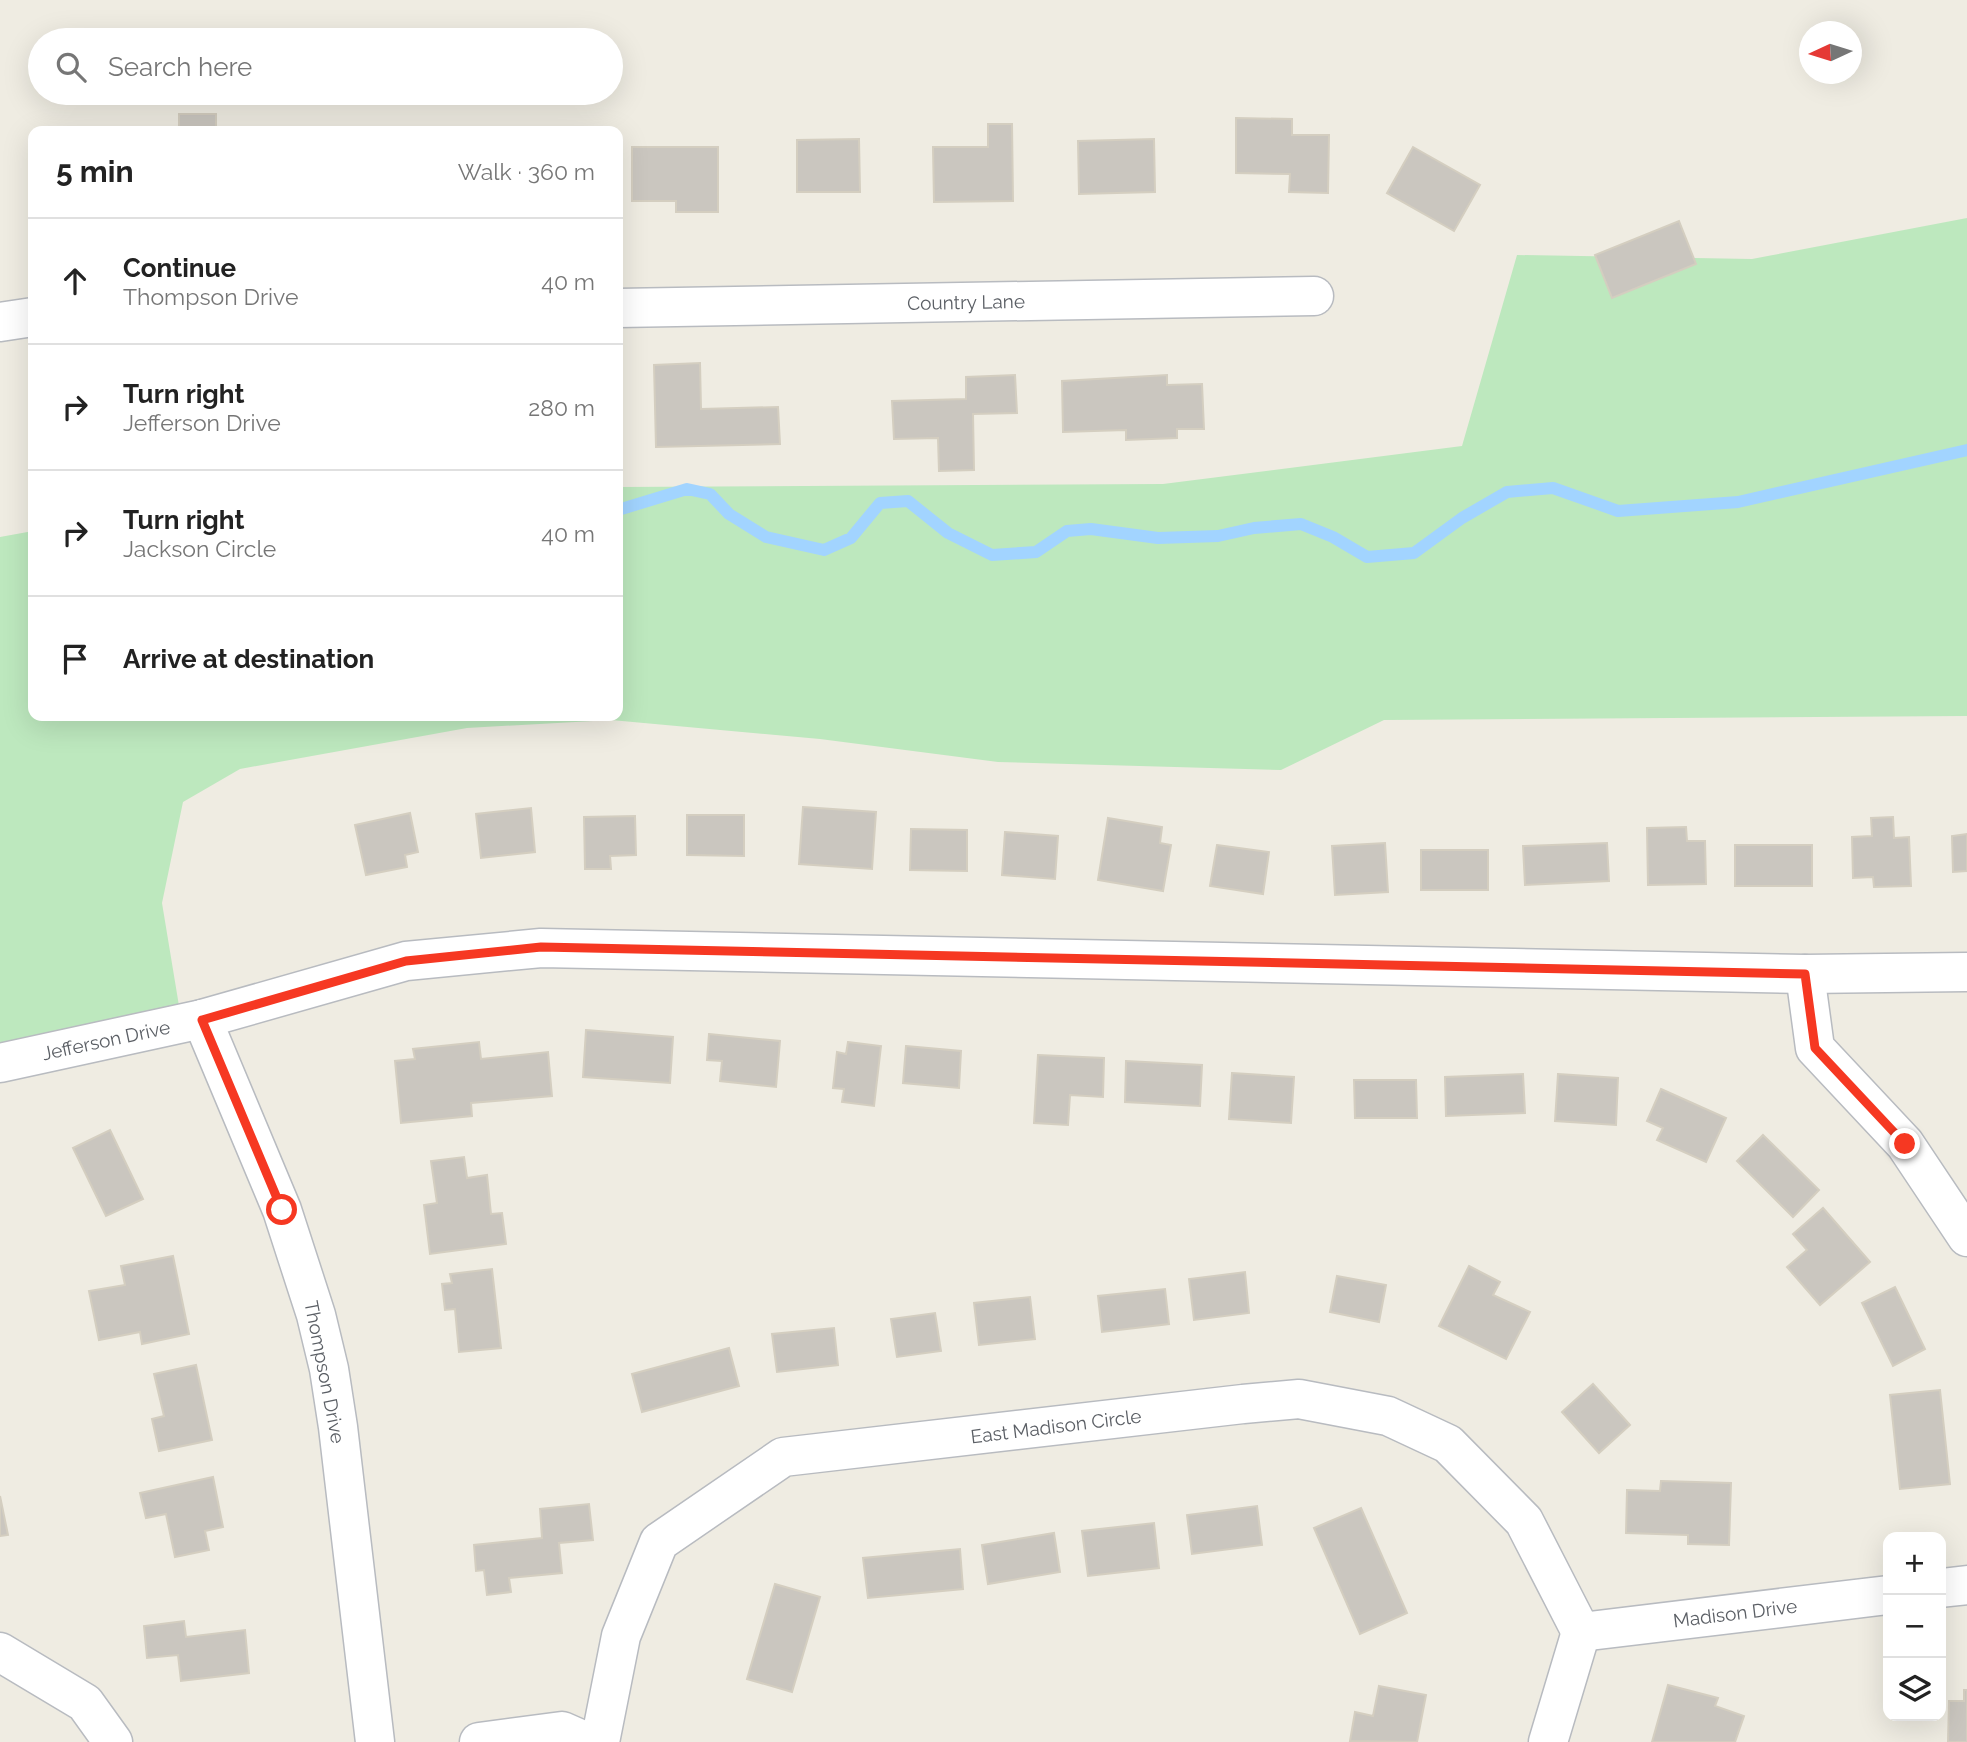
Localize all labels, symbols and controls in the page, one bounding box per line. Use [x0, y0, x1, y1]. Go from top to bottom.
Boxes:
north arrow [1799, 21, 1862, 84]
search box [28, 28, 623, 105]
icon: search [52, 48, 90, 86]
text: Search here [108, 52, 252, 82]
text: 5 min [56, 154, 134, 189]
text: Walk · 360 m [458, 158, 595, 185]
text: Continue [123, 253, 236, 283]
icon: ahead [56, 262, 94, 300]
text: 40 m [541, 268, 595, 295]
text: Thompson Drive [123, 283, 298, 310]
street label: Country Lane [907, 290, 1025, 314]
text: Turn right [123, 379, 244, 409]
icon: right [56, 388, 94, 426]
text: 280 m [528, 394, 595, 421]
text: Jefferson Drive [123, 409, 281, 436]
text: Turn right [123, 505, 244, 535]
icon: right [56, 514, 94, 552]
text: 40 m [541, 520, 595, 547]
text: Jackson Circle [123, 535, 276, 562]
icon: arrive [56, 640, 94, 678]
text: Arrive at destination [123, 644, 374, 674]
street label: Jefferson Drive [40, 1016, 172, 1064]
route end [1889, 1128, 1920, 1159]
route start [266, 1194, 297, 1225]
street label: Thompson Drive [300, 1299, 350, 1445]
street label: East Madison Circle [969, 1405, 1143, 1447]
map controls [1883, 1532, 1946, 1721]
button: + [1883, 1532, 1946, 1595]
street label: Madison Drive [1672, 1594, 1798, 1632]
button: − [1883, 1595, 1946, 1658]
button: layers [1883, 1658, 1946, 1721]

